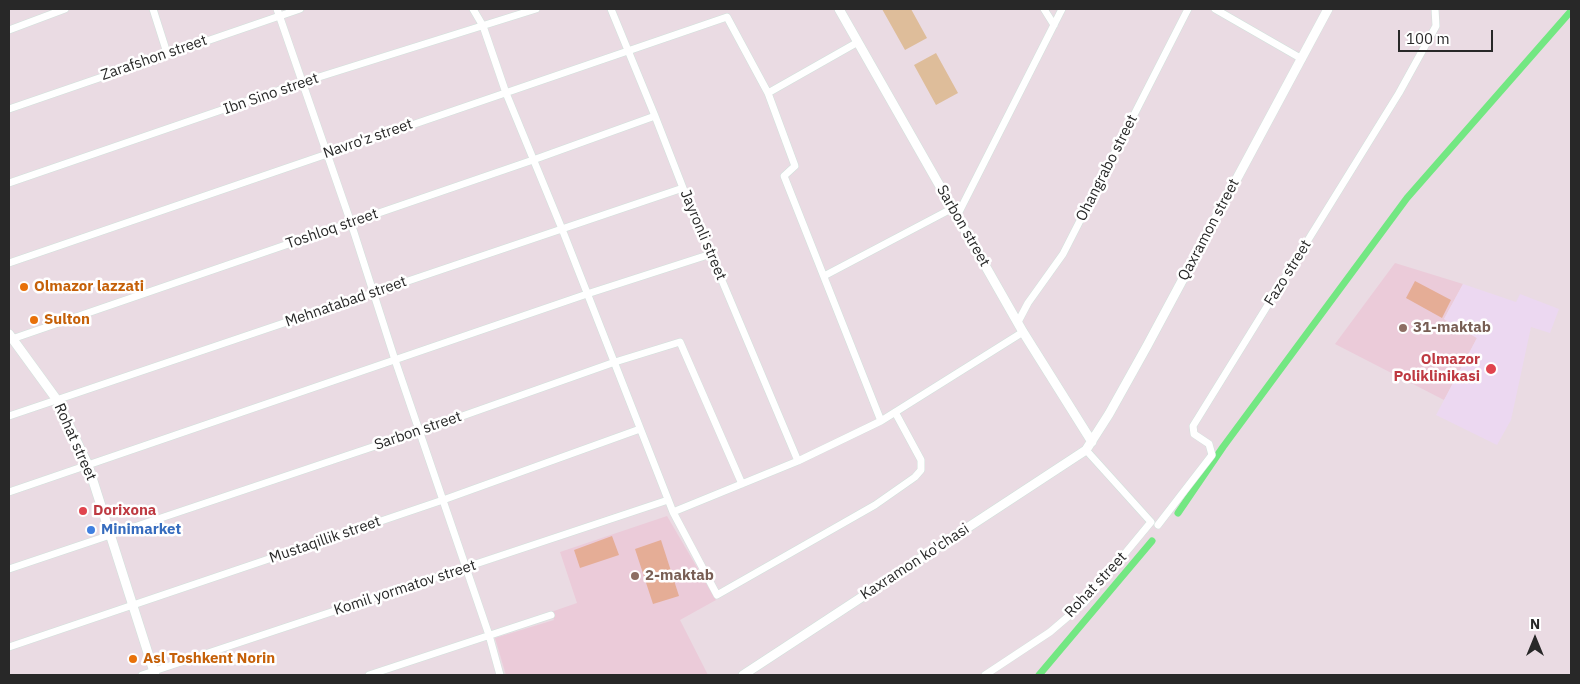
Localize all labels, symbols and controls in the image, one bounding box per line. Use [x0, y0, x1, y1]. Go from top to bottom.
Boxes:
scale bar [1400, 20, 1495, 52]
text: 100 m [1406, 29, 1450, 48]
street label: Zarafshon street [99, 31, 209, 85]
street label: Ibn Sino street [221, 69, 321, 119]
street label: Ohangrabo street [1072, 112, 1142, 224]
street label: Navro'z street [321, 115, 415, 163]
street label: Qaxramon street [1175, 176, 1243, 284]
street label: Sarbon street [932, 182, 994, 270]
street label: Jayronli street [676, 187, 730, 283]
street label: Toshloq street [284, 205, 380, 253]
street label: Fazo street [1261, 237, 1315, 309]
street label: Mehnatаbаd street [283, 273, 409, 331]
place label: Olmazor lazzati [34, 278, 144, 296]
marker: Olmazor lazzati [18, 281, 30, 293]
place label: Sulton [44, 311, 90, 329]
marker: Sulton [28, 314, 40, 326]
place label: 31-maktab [1413, 319, 1491, 337]
marker: 31-maktab [1397, 322, 1409, 334]
place label: Olmazor Poliklinikasi [1393, 351, 1480, 386]
marker: Olmazor Poliklinikasi [1484, 362, 1498, 376]
street label: Rohat street [50, 401, 100, 483]
street label: Sarbon street [372, 408, 464, 454]
place label: Dorixona [93, 502, 156, 520]
marker: Dorixona [77, 505, 89, 517]
street label: Mustaqillik street [267, 513, 383, 567]
street label: Kaxramon ko'chasi [857, 520, 973, 604]
place label: Minimarket [101, 521, 181, 539]
marker: Minimarket [85, 524, 97, 536]
street label: Rohat street [1061, 549, 1131, 621]
street label: Komil yormatov street [332, 557, 478, 619]
place label: 2-maktab [645, 567, 714, 585]
marker: 2-maktab [629, 570, 641, 582]
north arrow [1510, 614, 1560, 664]
text: N [1530, 615, 1540, 633]
place label: Asl Toshkent Norin [143, 650, 275, 668]
marker: Asl Toshkent Norin [127, 653, 139, 665]

